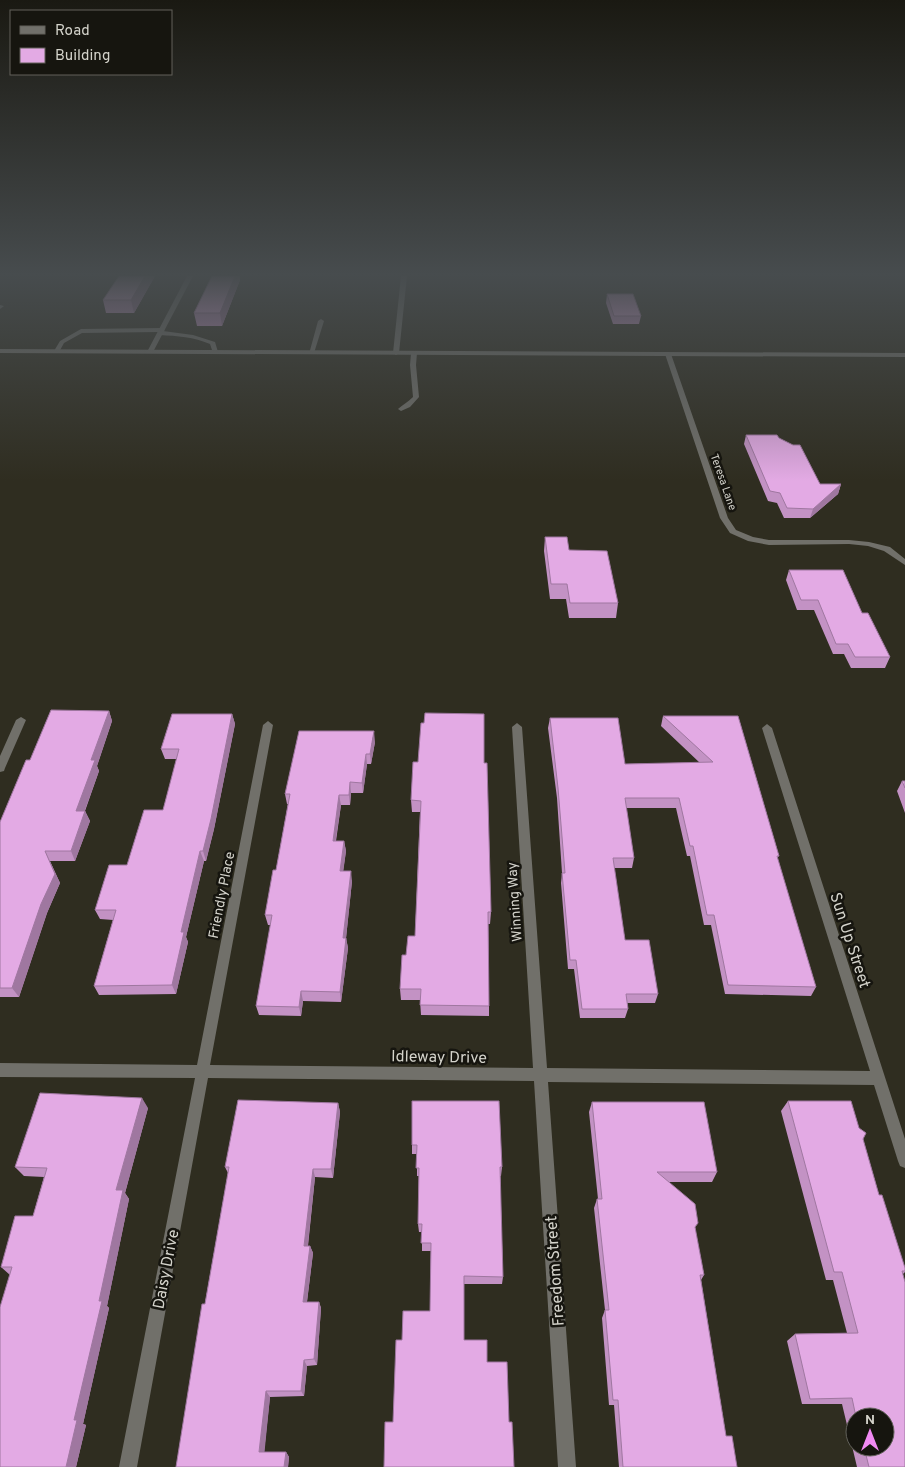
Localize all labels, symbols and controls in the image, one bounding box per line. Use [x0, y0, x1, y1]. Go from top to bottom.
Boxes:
legend [10, 10, 172, 75]
text: Road [55, 22, 90, 41]
text: Building [55, 47, 110, 66]
street label: Teresa Lane [707, 452, 739, 513]
street label: Friendly Place [206, 850, 239, 940]
street label: Winning Way [504, 861, 527, 942]
street label: Sun Up Street [824, 890, 874, 991]
street label: Idleway Drive [391, 1047, 487, 1069]
street label: Freedom Street [542, 1215, 570, 1327]
street label: Daisy Drive [149, 1228, 184, 1311]
north arrow [845, 1407, 895, 1457]
text: N [865, 1412, 875, 1429]

